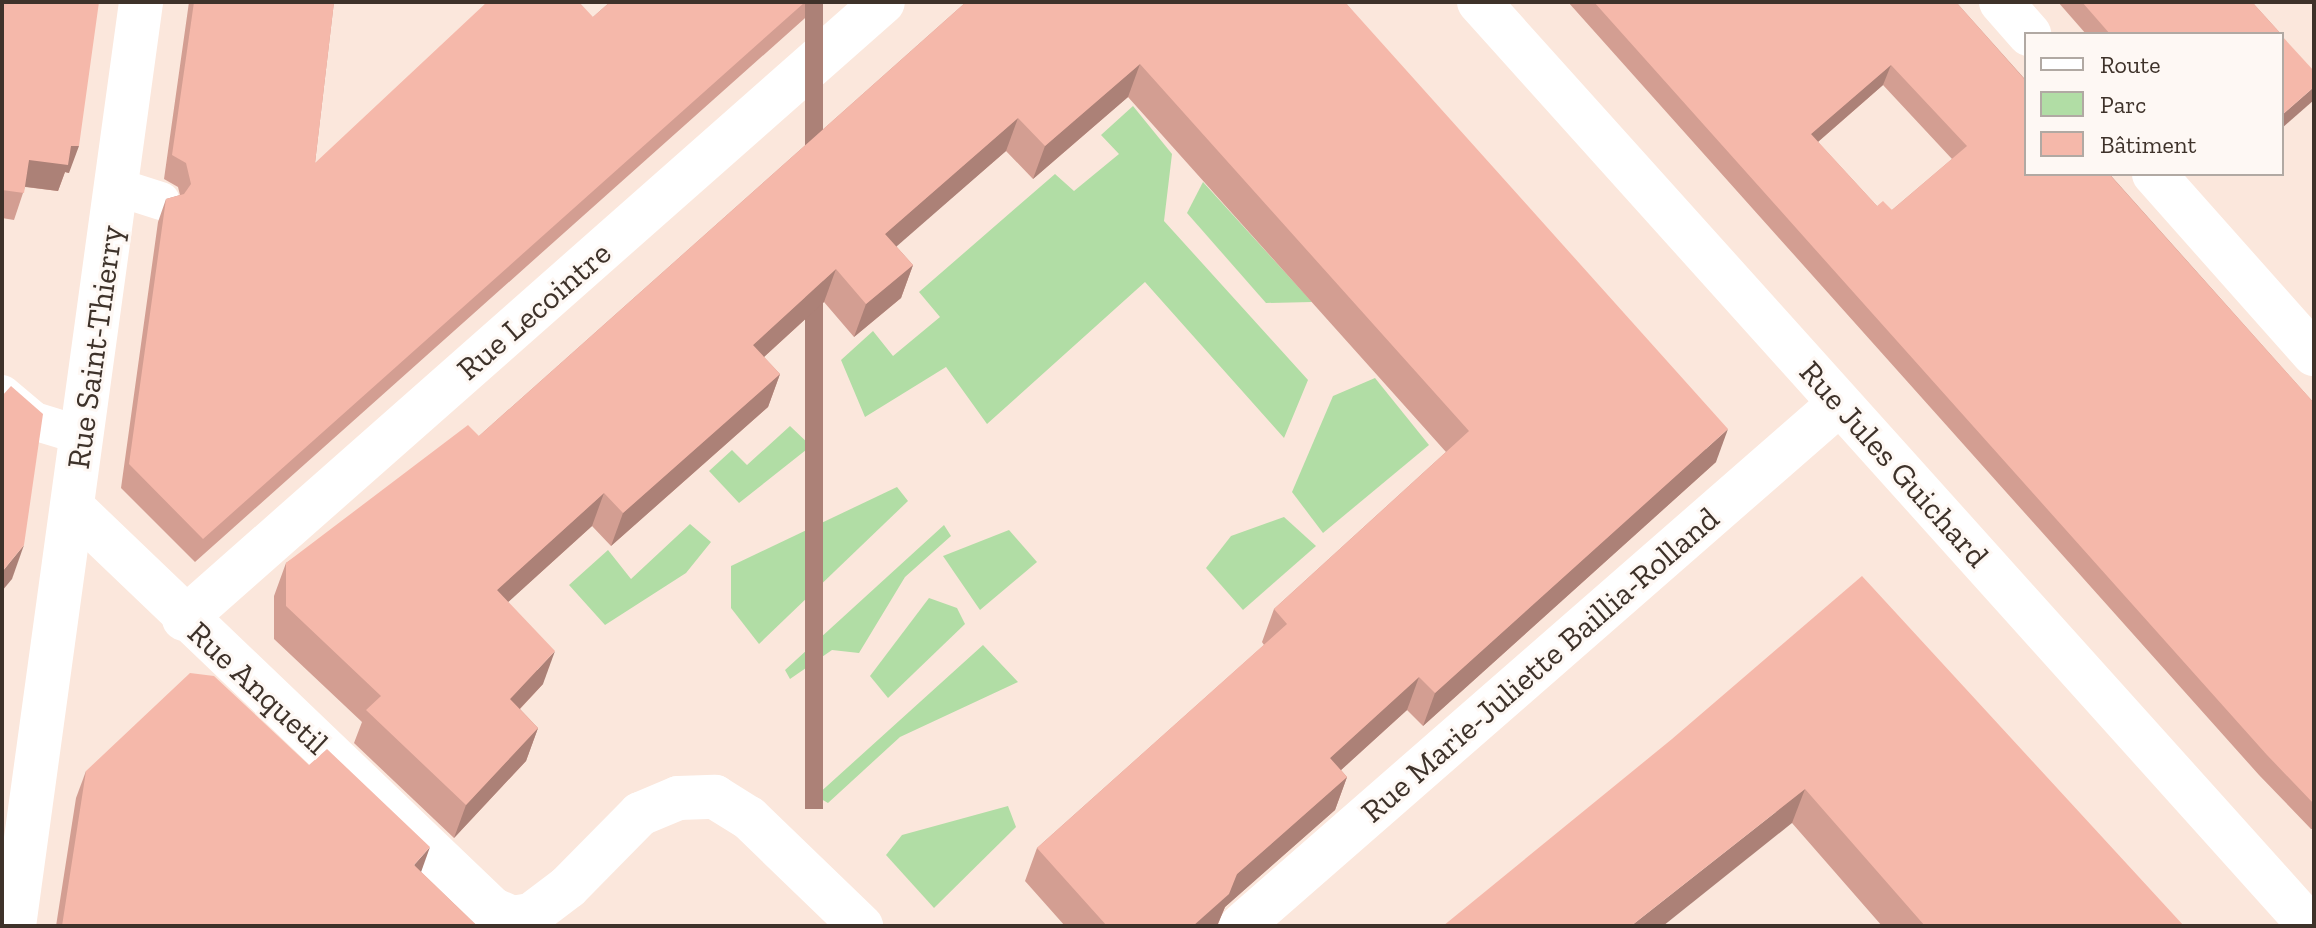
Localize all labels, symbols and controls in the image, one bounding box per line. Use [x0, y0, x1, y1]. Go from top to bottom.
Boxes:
legend [2024, 32, 2284, 176]
text: Route [2100, 50, 2160, 79]
text: Parc [2100, 90, 2146, 119]
text: Bâtiment [2100, 130, 2196, 159]
street label: Rue Saint-Thierry [59, 223, 131, 471]
street label: Rue Lecointre [449, 234, 619, 388]
street label: Rue Jules Guichard [1791, 353, 1997, 575]
street label: Rue Marie-Juliette Baillia-Rolland [1353, 499, 1727, 831]
street label: Rue Anquetil [180, 613, 336, 763]

